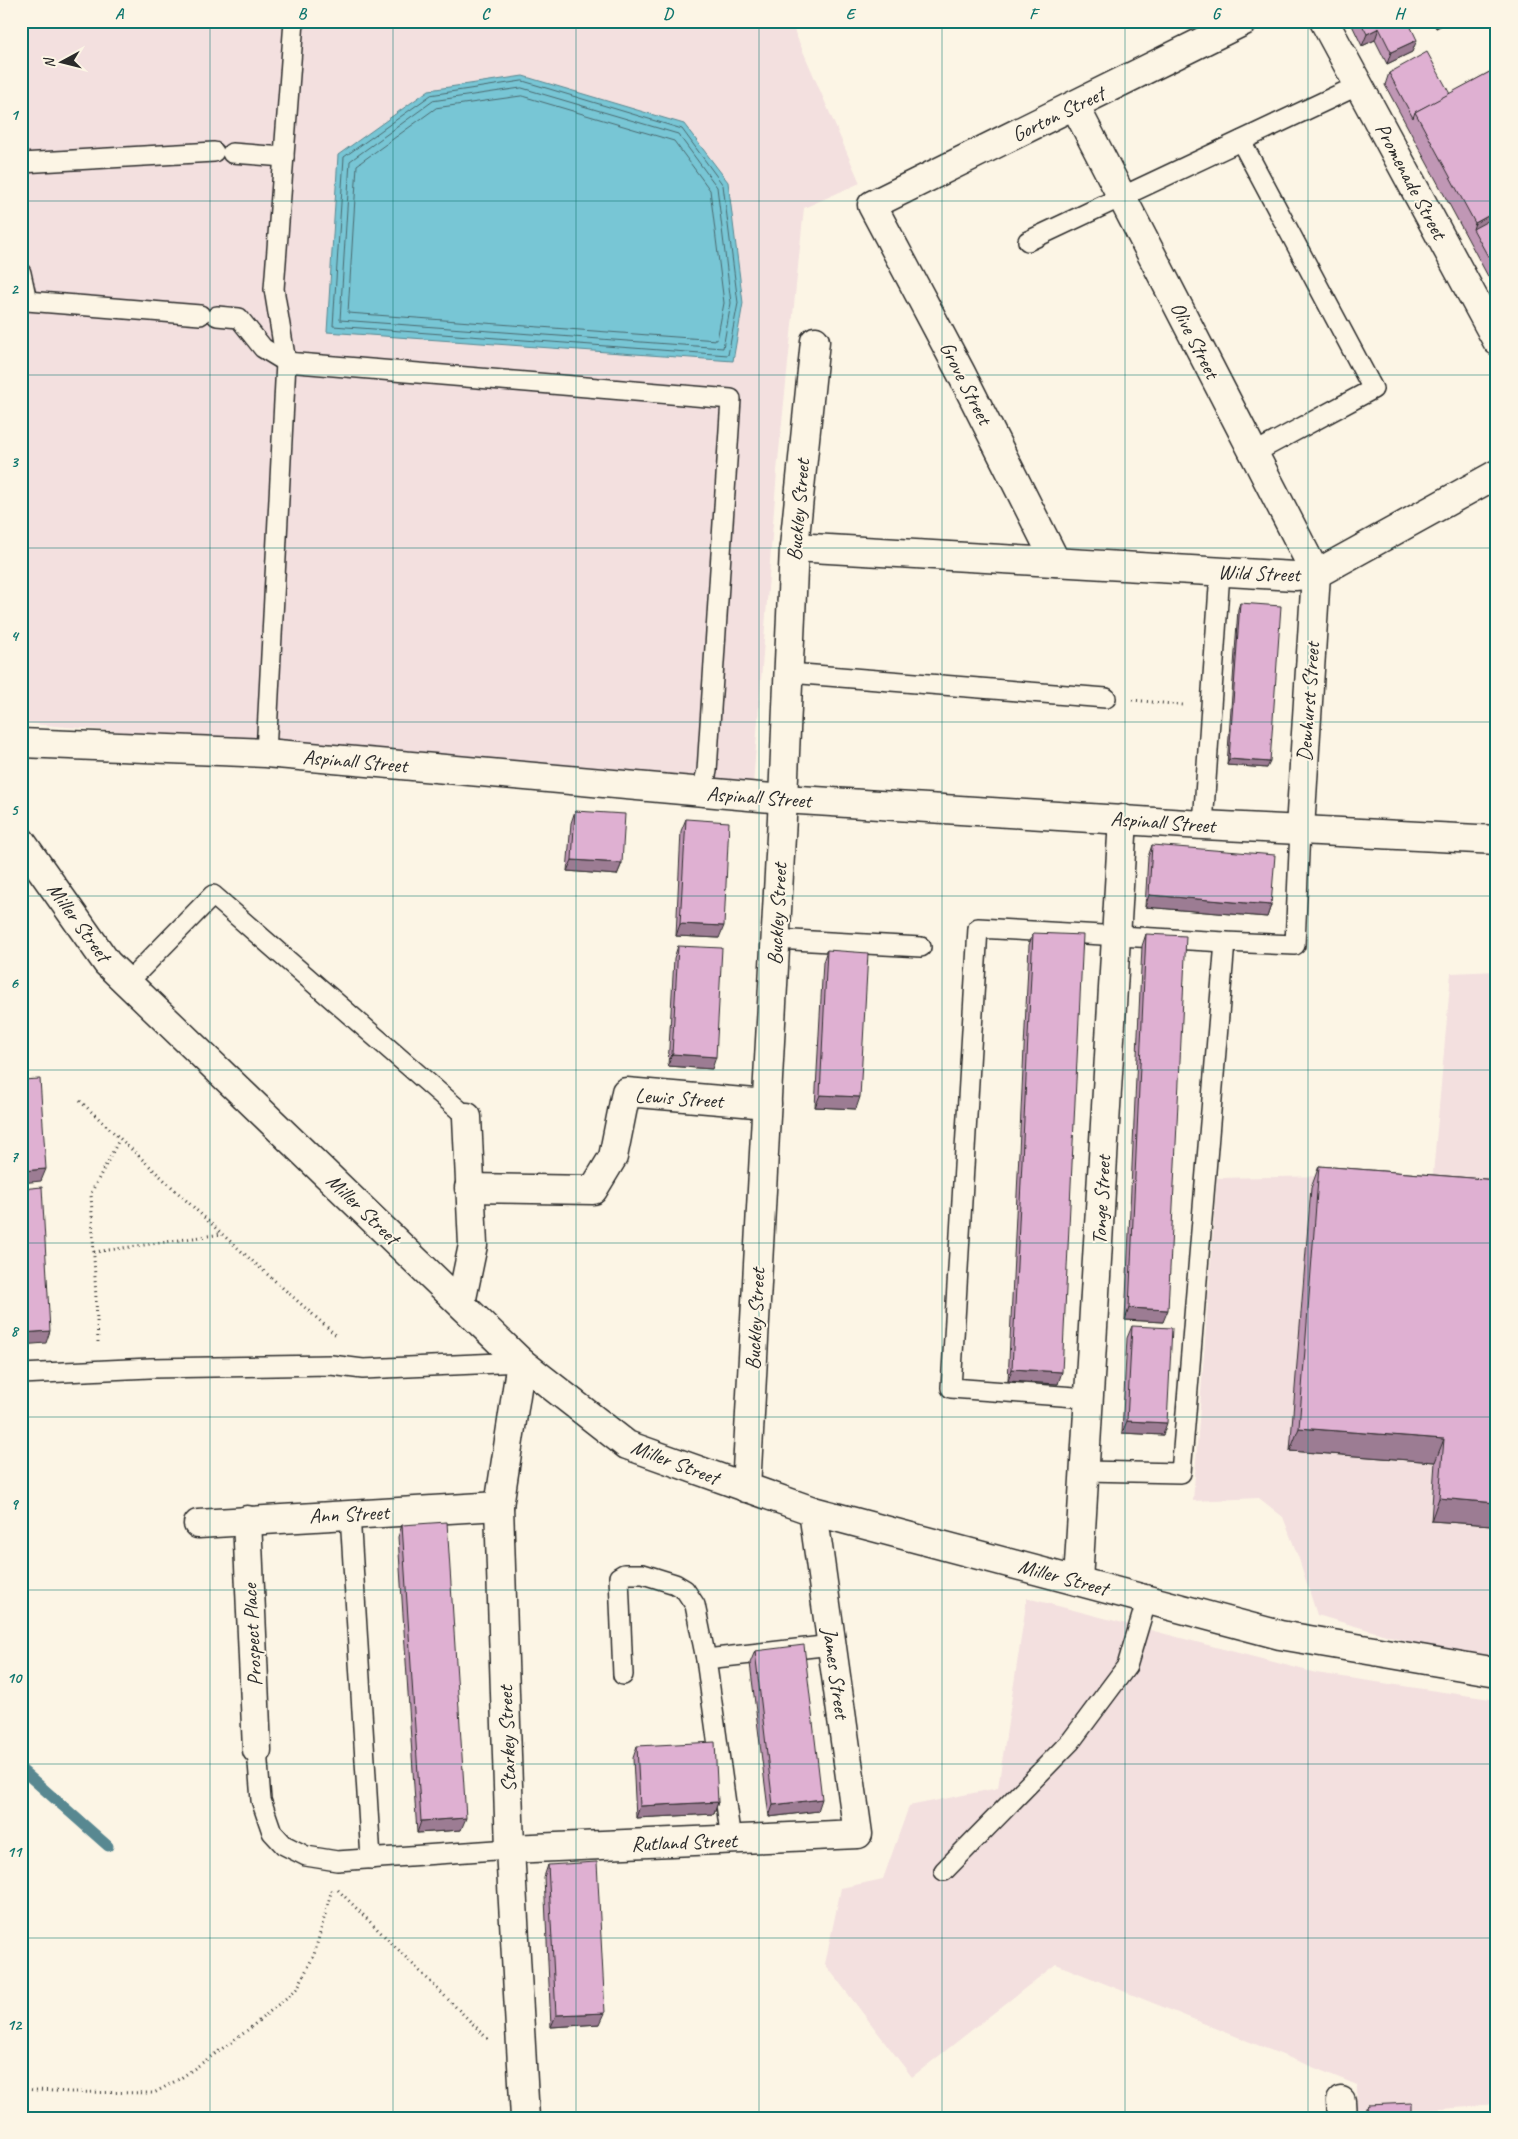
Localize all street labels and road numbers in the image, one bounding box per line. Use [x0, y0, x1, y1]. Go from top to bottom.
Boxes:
street label: Gorton Street [1007, 79, 1111, 148]
street label: Promenade Street [1369, 118, 1453, 245]
street label: Olive Street [1165, 297, 1226, 384]
street label: Grove Street [934, 337, 999, 431]
street label: Buckley Street [781, 456, 816, 562]
street label: Wild Street [1218, 559, 1302, 587]
street label: Dewhurst Street [1291, 639, 1325, 762]
street label: Aspinall Street [302, 743, 410, 779]
street label: Aspinall Street [706, 780, 814, 814]
street label: Aspinall Street [1110, 805, 1218, 839]
street label: Buckley Street [761, 860, 793, 965]
street label: Miller Street [42, 877, 118, 969]
street label: Lewis Street [634, 1082, 726, 1114]
street label: Tonge Street [1086, 1153, 1116, 1245]
street label: Miller Street [321, 1168, 407, 1252]
street label: Buckley Street [739, 1265, 771, 1370]
street label: Miller Street [628, 1433, 725, 1492]
street label: Ann Street [309, 1499, 391, 1529]
street label: Miller Street [1015, 1553, 1114, 1602]
street label: Prospect Place [236, 1581, 268, 1687]
street label: James Street [817, 1625, 856, 1722]
street label: Starkey Street [492, 1683, 522, 1793]
street label: Rutland Street [631, 1827, 739, 1857]

